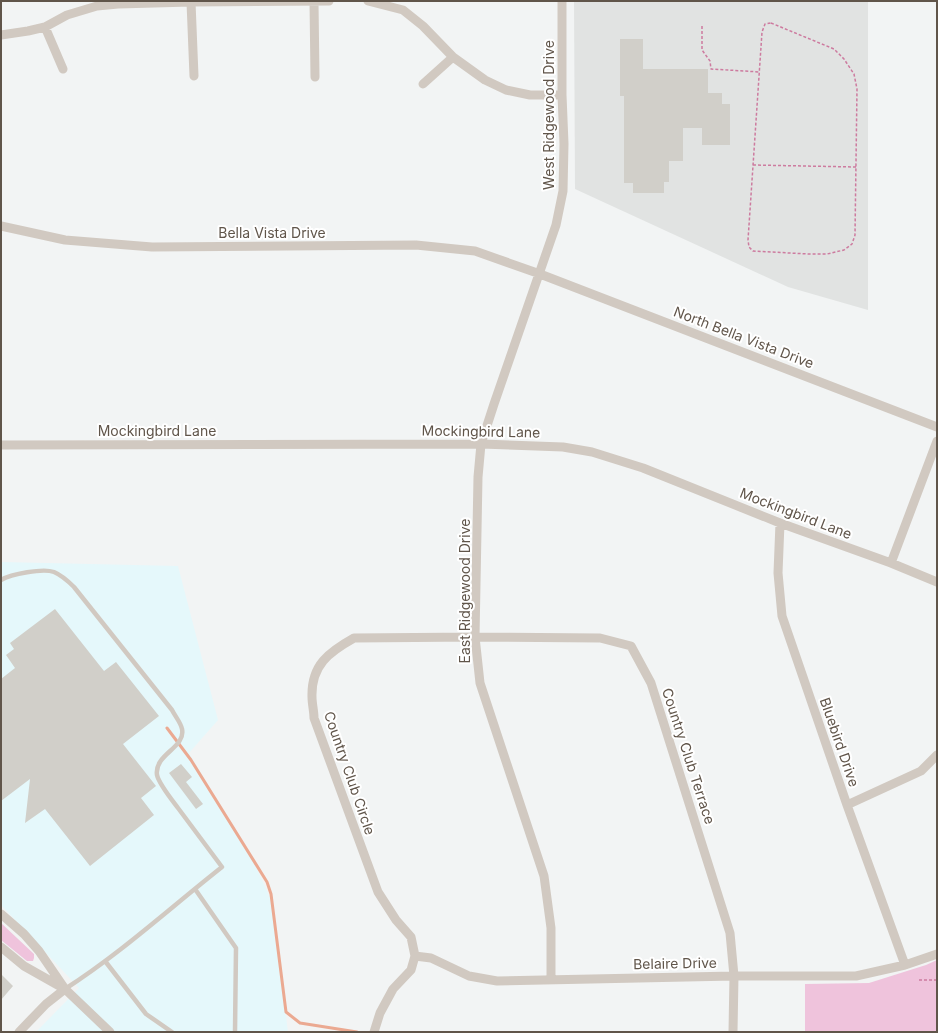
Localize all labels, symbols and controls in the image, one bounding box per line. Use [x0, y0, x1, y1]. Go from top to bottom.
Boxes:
street label: West Ridgewood Drive [540, 40, 557, 190]
street label: Bella Vista Drive [218, 224, 326, 241]
street label: North Bella Vista Drive [672, 302, 816, 372]
street label: Mockingbird Lane [422, 421, 540, 441]
street label: Mockingbird Lane [98, 422, 216, 439]
street label: Mockingbird Lane [738, 484, 854, 542]
street label: East Ridgewood Drive [456, 519, 473, 663]
street label: Country Club Terrace [659, 686, 719, 826]
street label: Bluebird Drive [817, 695, 863, 789]
street label: Country Club Circle [321, 709, 379, 837]
street label: Belaire Drive [633, 954, 717, 972]

